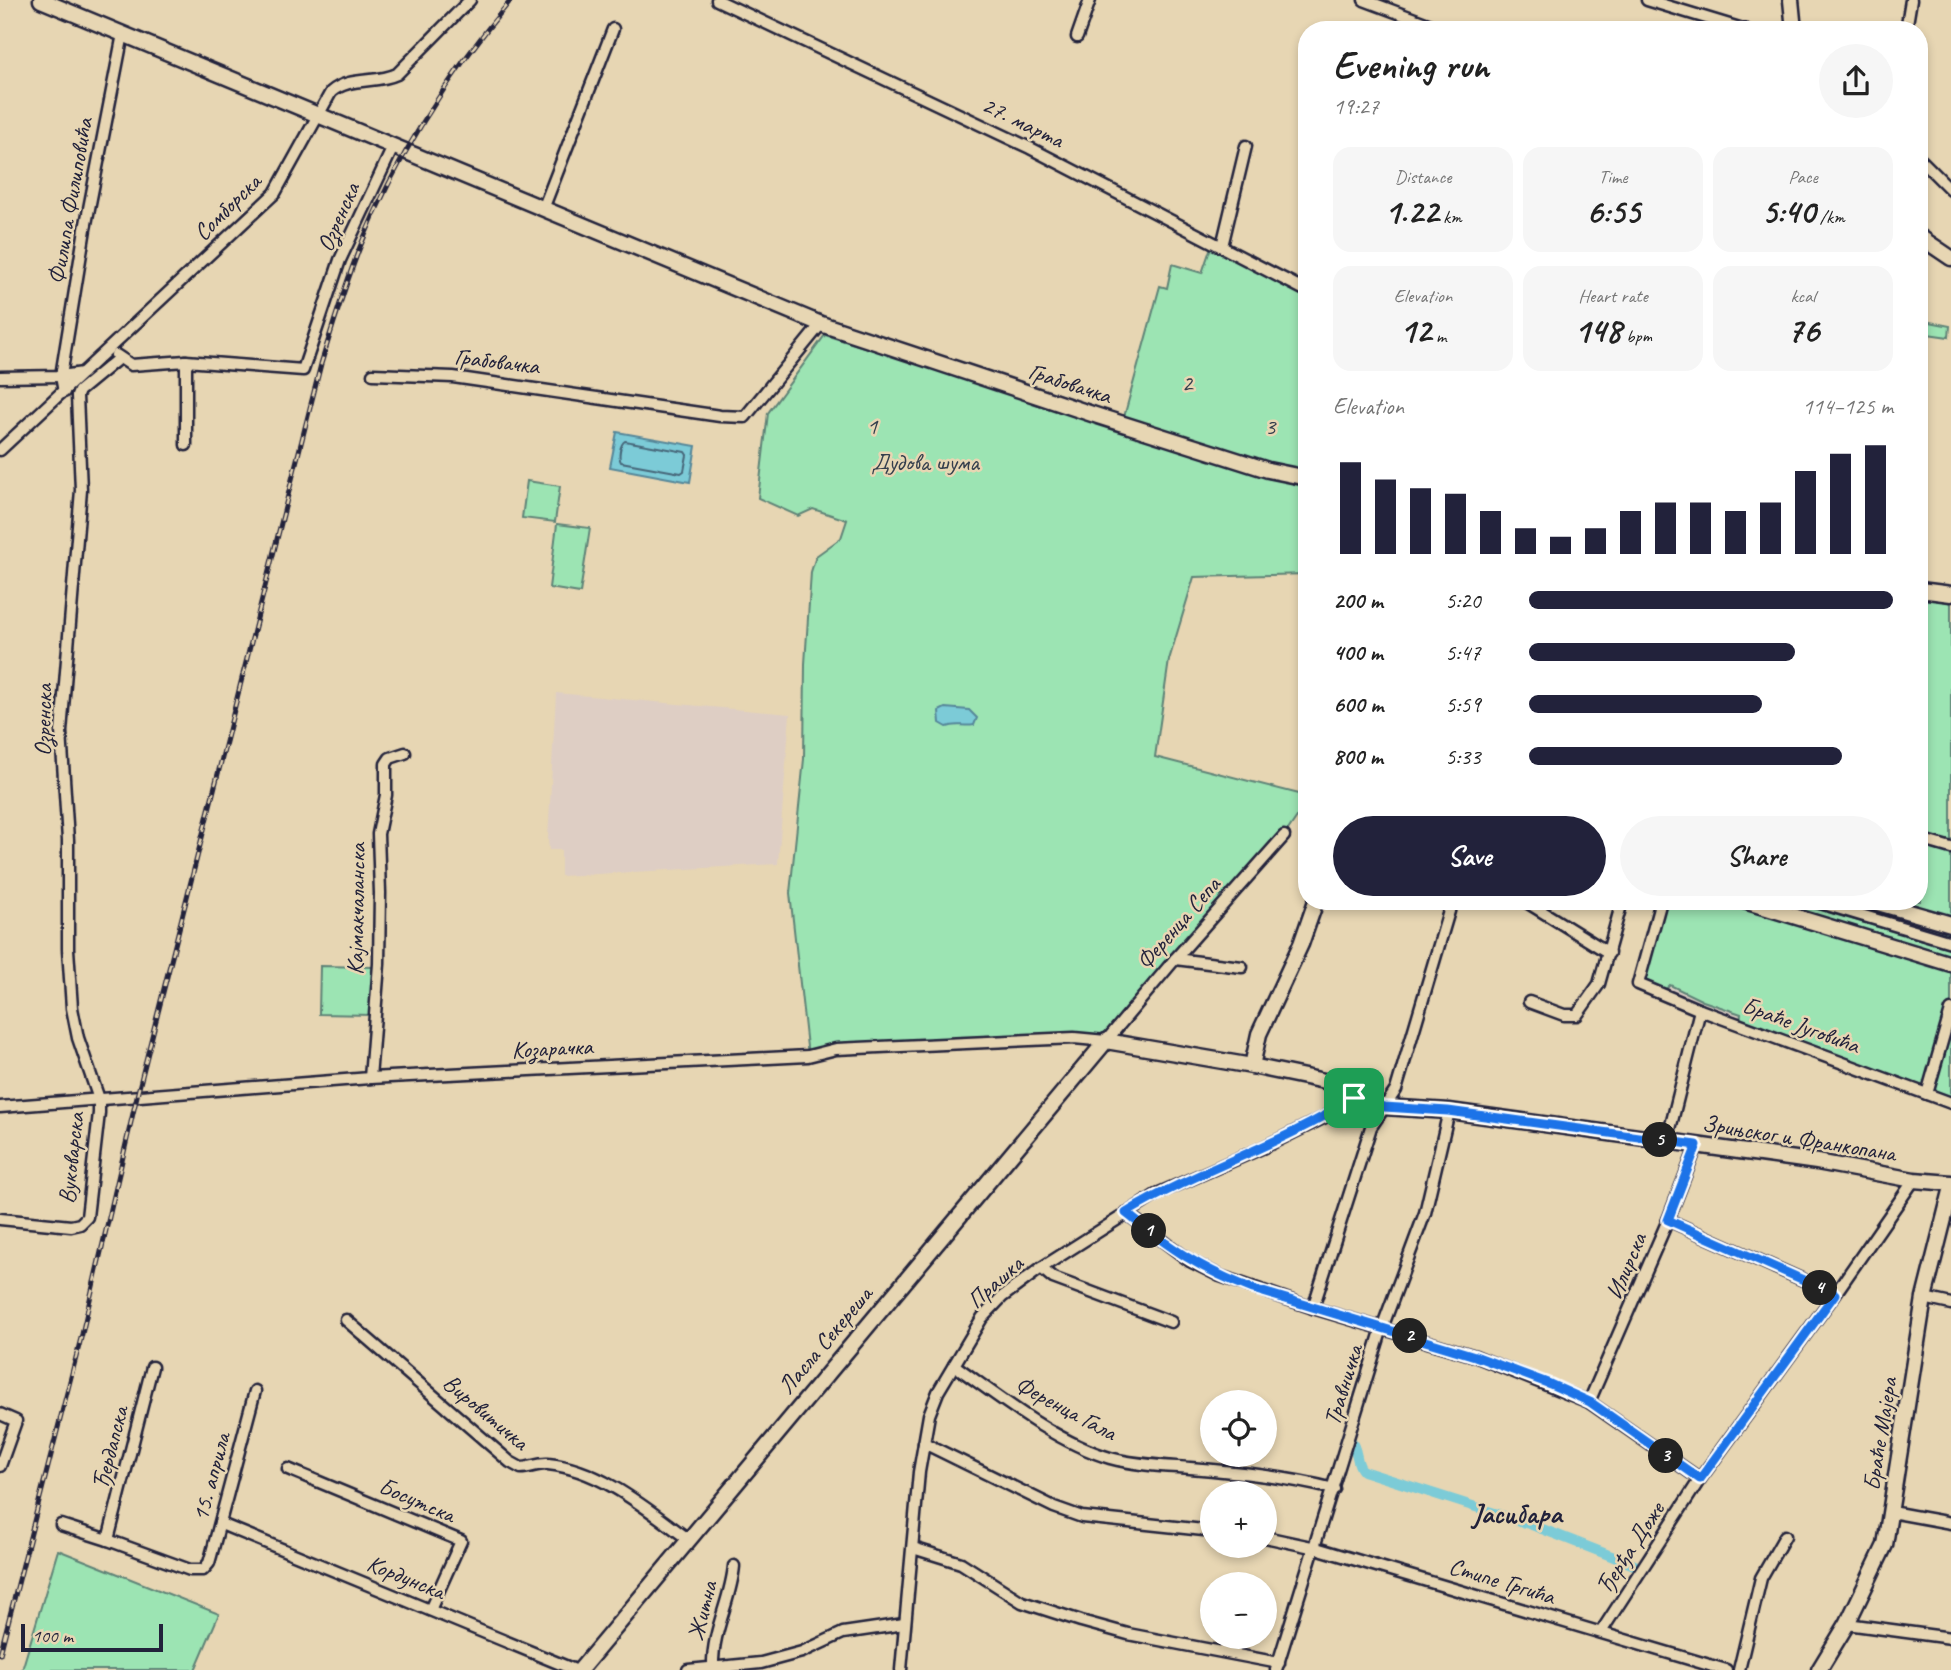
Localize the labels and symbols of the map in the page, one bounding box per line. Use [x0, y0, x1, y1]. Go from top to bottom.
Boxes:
street label: 27. марта [977, 89, 1070, 155]
street label: Филипа Филиповића [41, 114, 100, 286]
street label: Сомборска [187, 165, 269, 247]
street label: Озренска [310, 177, 368, 256]
street label: Грабовачка [453, 341, 543, 381]
street label: Грабовачка [1025, 356, 1117, 411]
park label: 2 [1182, 368, 1195, 398]
park label: 1 [867, 411, 879, 441]
park label: 3 [1265, 411, 1278, 441]
park label: Дудова шума [871, 447, 980, 477]
street label: Озренска [27, 682, 60, 756]
street label: Кајмакчаланска [340, 841, 372, 975]
street label: Ференца Сепа [1129, 869, 1227, 976]
street label: Браће Југовића [1738, 990, 1865, 1061]
street label: Козарачка [511, 1031, 595, 1066]
pin [1324, 1068, 1384, 1128]
street label: Зрињског и Франкопана [1700, 1108, 1900, 1168]
street label: Вуковарска [51, 1109, 91, 1205]
pin: 5 [1642, 1122, 1678, 1158]
pin: 1 [1132, 1214, 1166, 1248]
street label: Илирска [1599, 1227, 1654, 1304]
street label: Прашка [961, 1248, 1030, 1315]
pin: 4 [1802, 1270, 1838, 1306]
street label: Ласла Секереша [771, 1278, 880, 1400]
pin: 2 [1392, 1318, 1428, 1354]
street label: Травничка [1317, 1339, 1370, 1429]
street label: Вировитичка [437, 1367, 536, 1457]
street label: Ференца Гала [1010, 1369, 1123, 1448]
street label: Браће Мајера [1856, 1374, 1904, 1493]
street label: Ђердапска [85, 1401, 135, 1493]
street label: 15. априла [185, 1428, 238, 1524]
pin: 3 [1648, 1438, 1684, 1474]
street label: Босутска [374, 1471, 462, 1530]
street label: Ђерђа Доже [1589, 1494, 1672, 1600]
district label: Јасибара [1470, 1496, 1564, 1531]
street label: Кордунска [363, 1548, 451, 1607]
street label: Стипе Гргића [1445, 1551, 1560, 1612]
street label: Житна [680, 1577, 724, 1644]
scale bar [21, 1621, 163, 1653]

